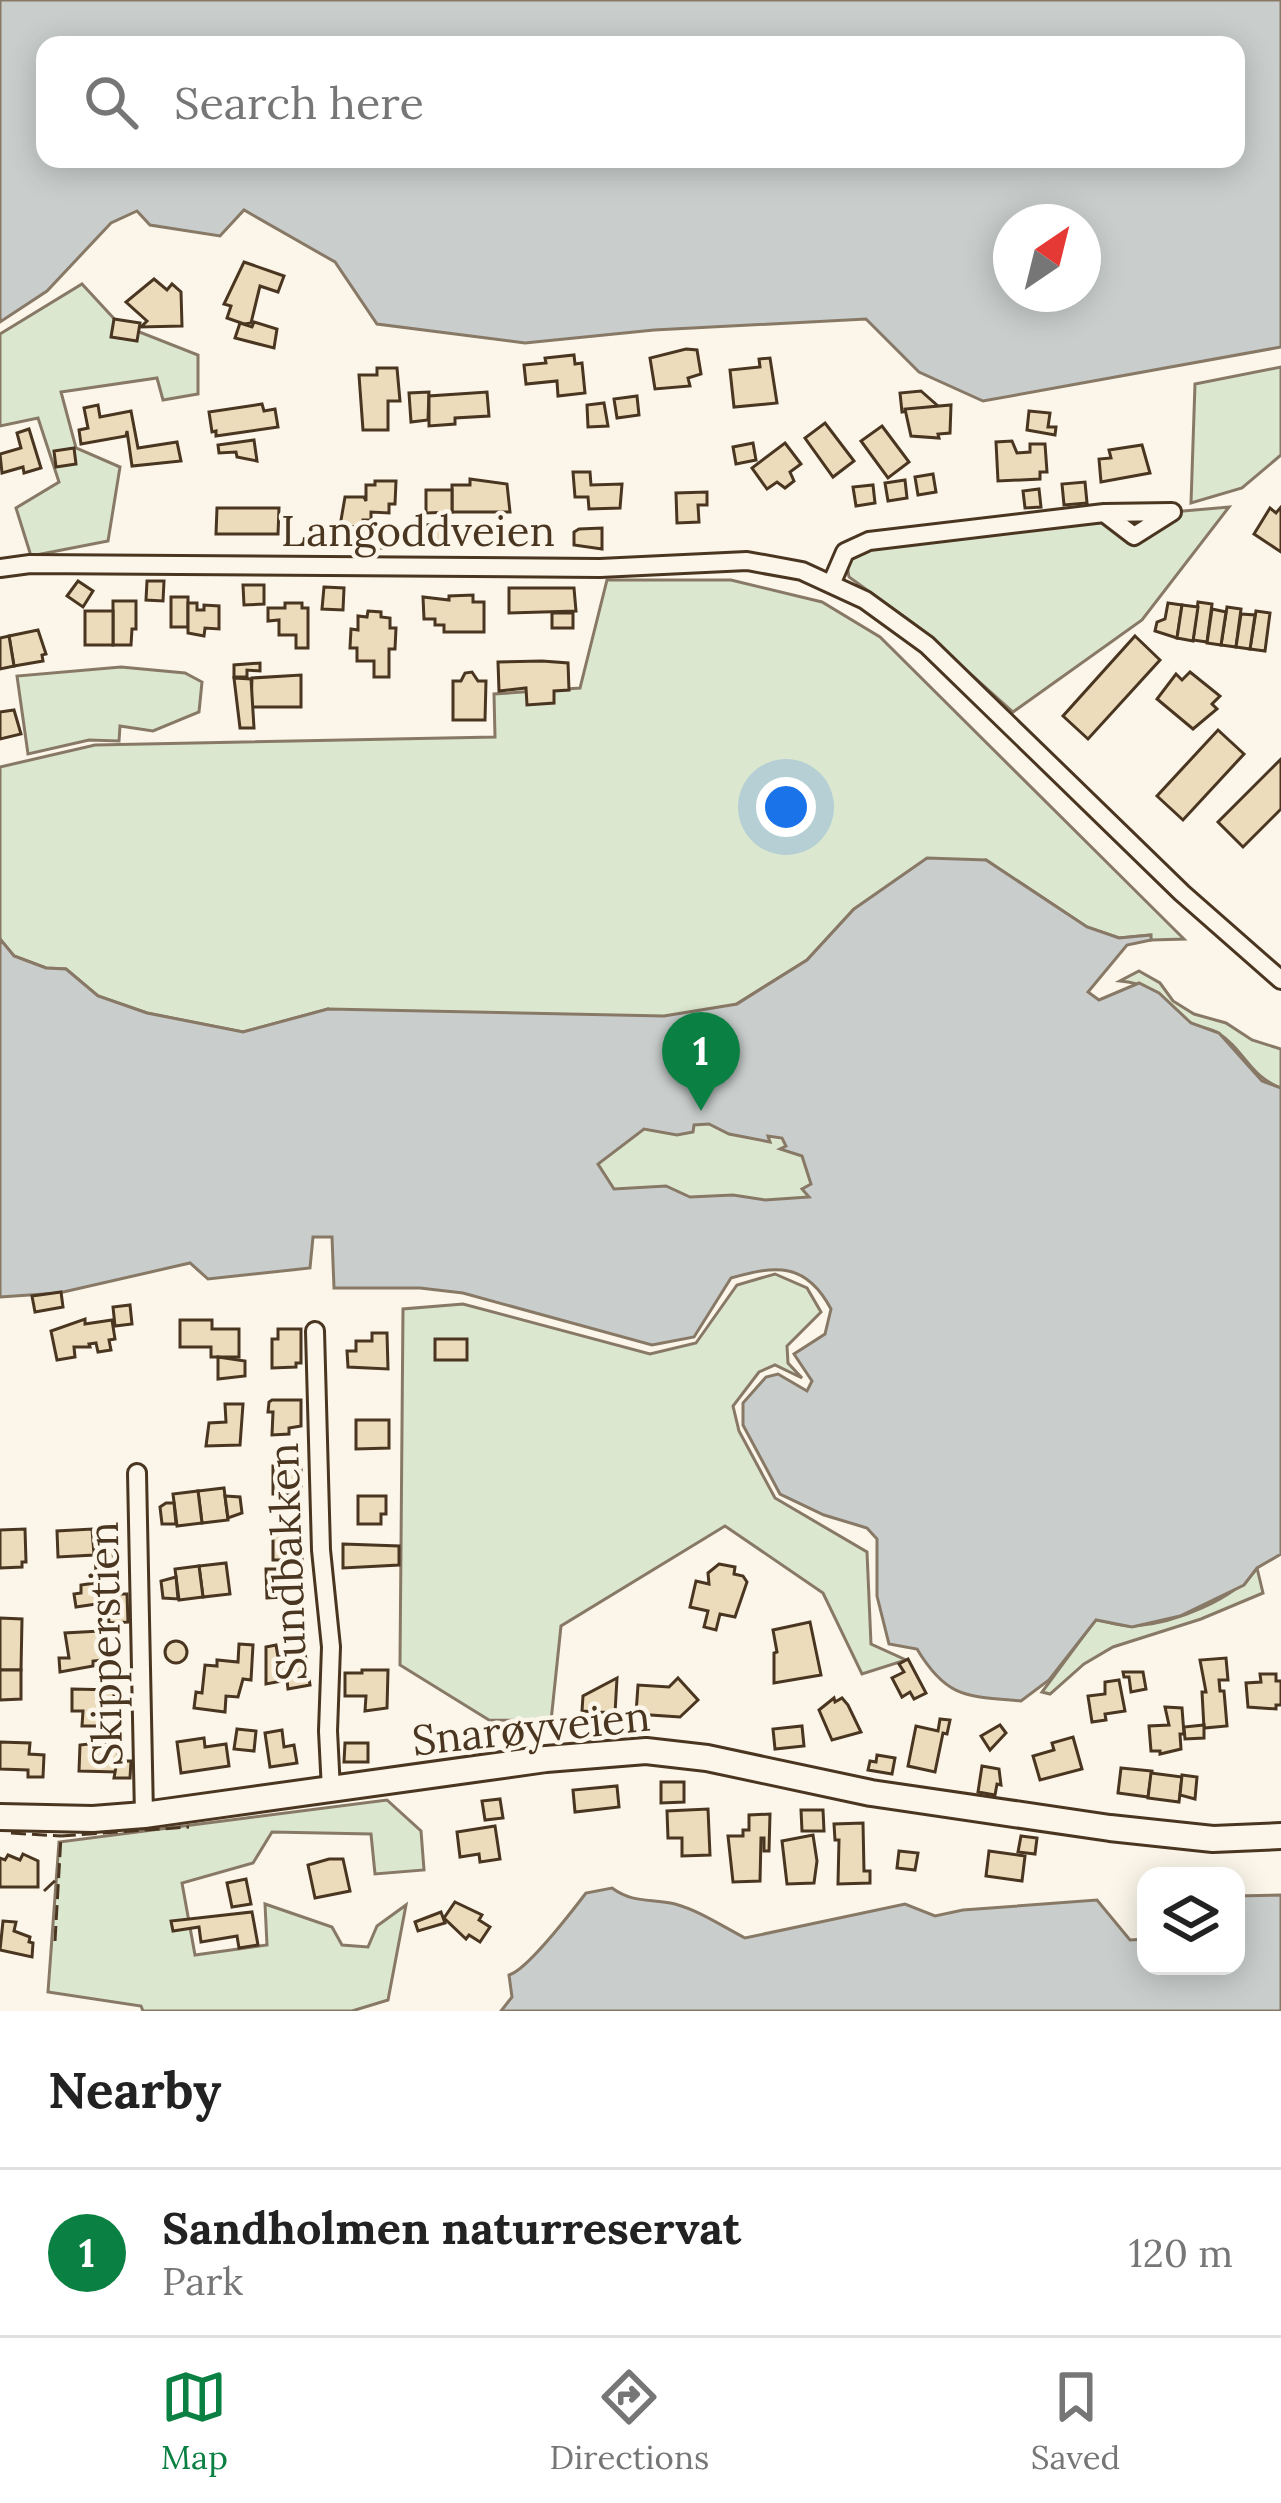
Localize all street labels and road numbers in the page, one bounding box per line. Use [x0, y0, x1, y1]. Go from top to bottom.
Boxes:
street label: Langoddveien [281, 504, 555, 558]
street label: Sundbakken [256, 1442, 318, 1682]
street label: Skipperstien [76, 1521, 134, 1767]
street label: Snarøyveien [409, 1689, 653, 1767]

